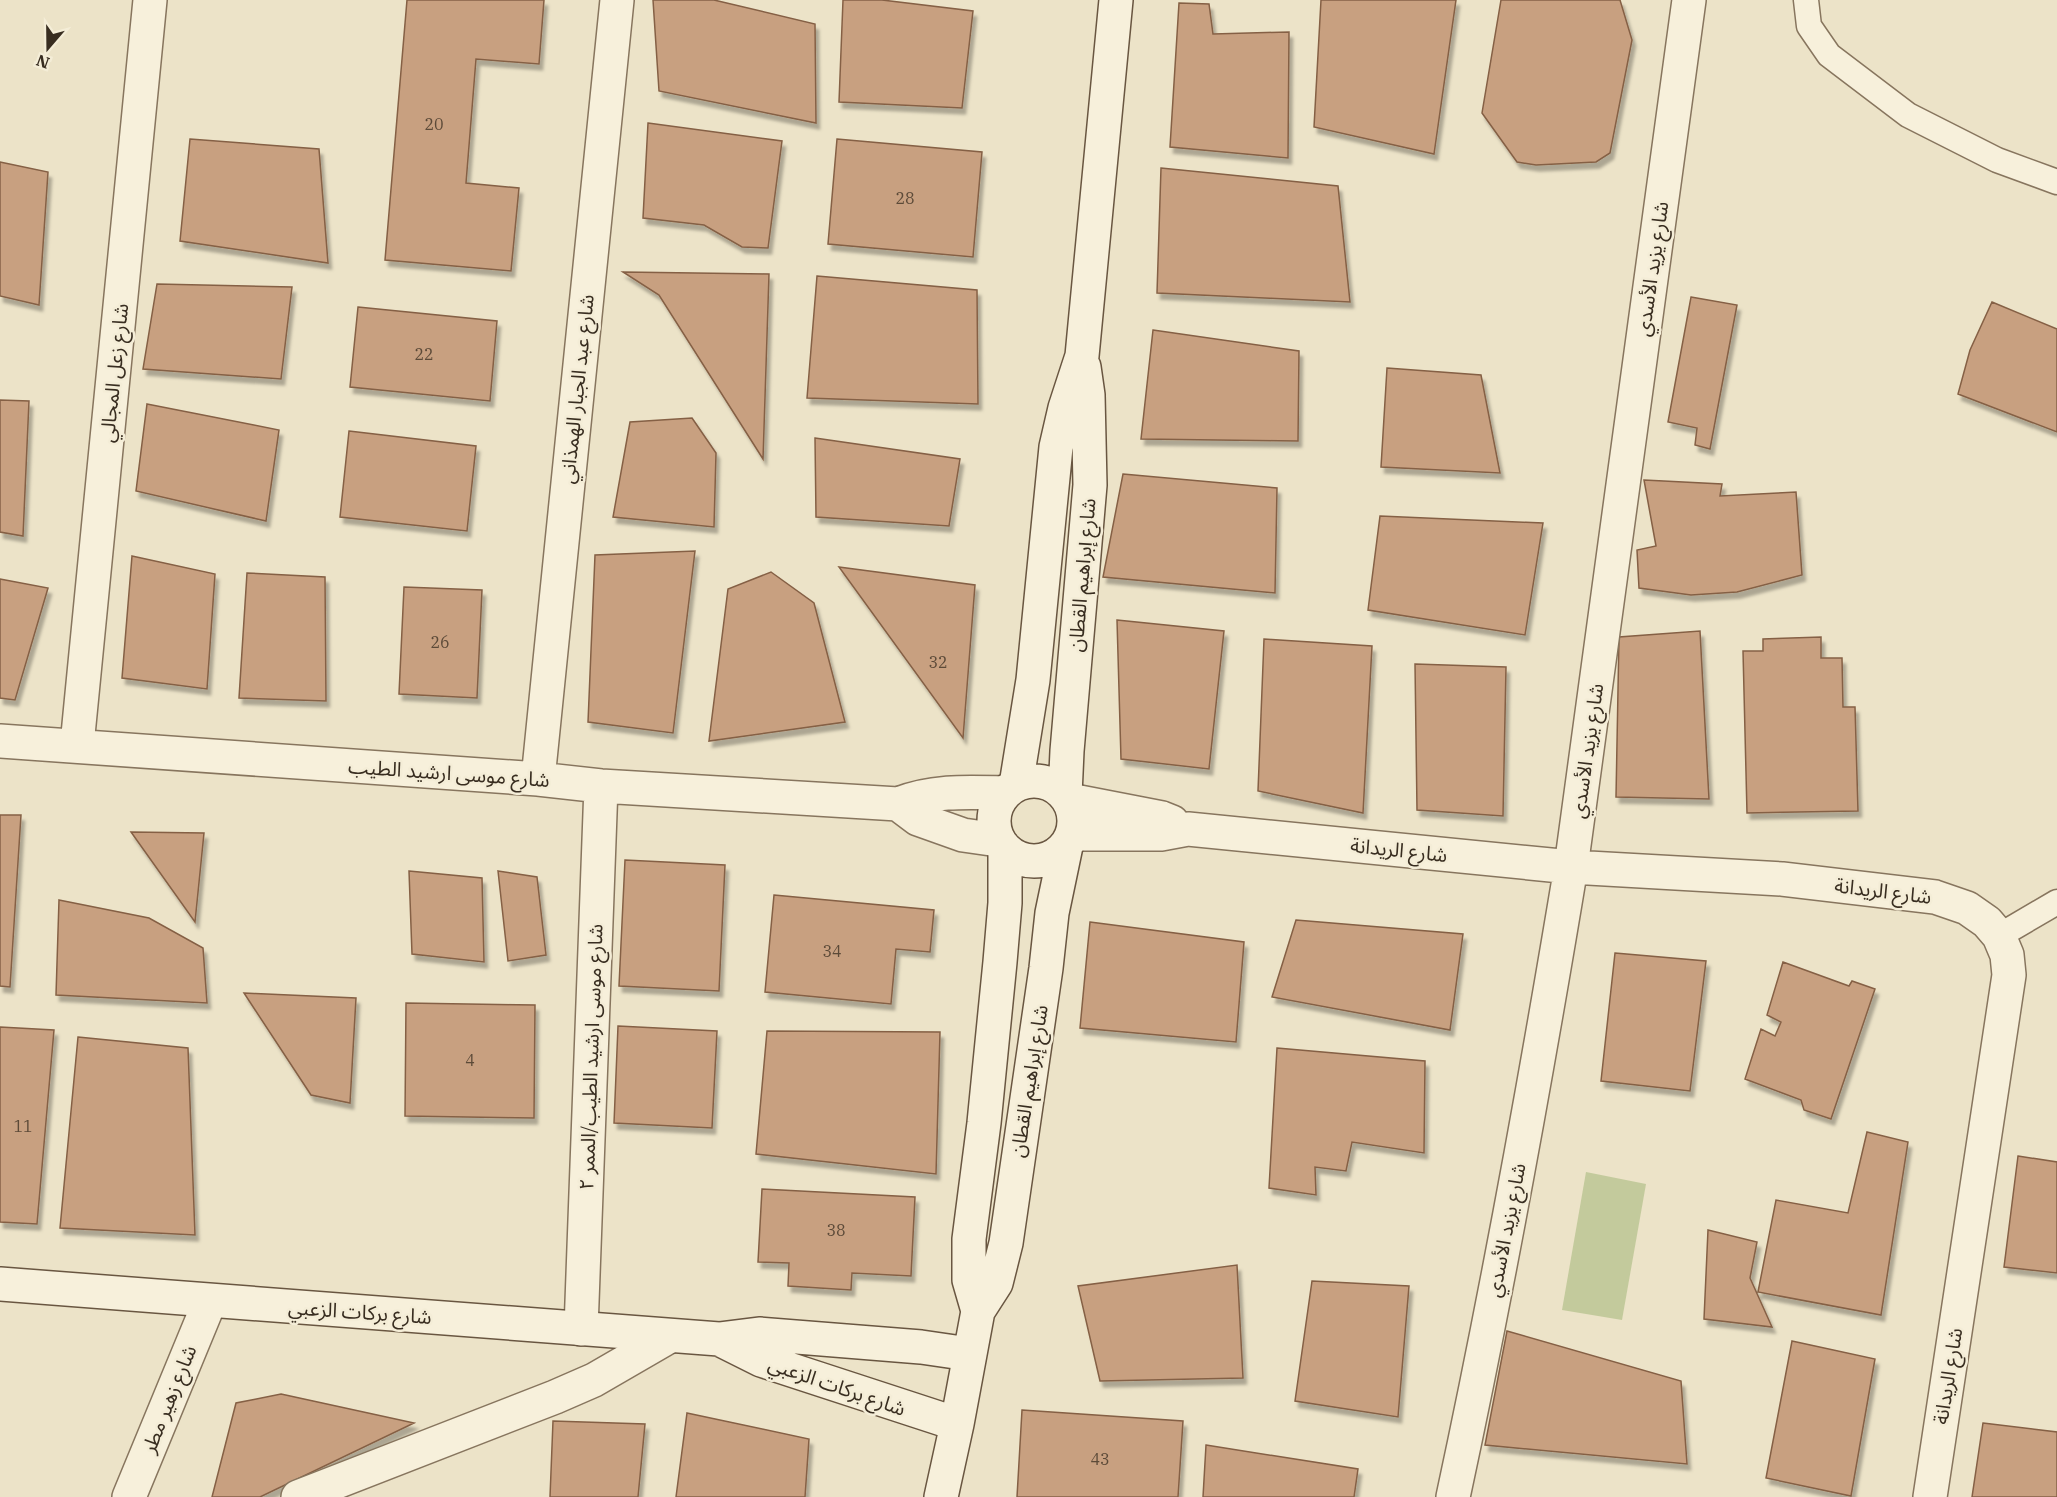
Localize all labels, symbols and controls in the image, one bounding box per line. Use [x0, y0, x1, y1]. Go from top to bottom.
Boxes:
north arrow [18, 18, 78, 78]
text: N [34, 51, 52, 74]
house number: 20 [424, 114, 444, 134]
house number: 28 [895, 188, 915, 208]
street label: شارع يزيد الأسدي [1629, 200, 1677, 339]
street label: شارع عبد الجبار الهمذاني [553, 293, 603, 485]
street label: شارع زعل المجالي [93, 302, 137, 444]
house number: 22 [414, 344, 434, 364]
street label: شارع إبراهيم القطان [1061, 497, 1104, 653]
house number: 26 [430, 632, 450, 652]
house number: 32 [928, 652, 948, 672]
street label: شارع يزيد الأسدي [1564, 682, 1612, 821]
street label: شارع موسى ارشيد الطيب [347, 752, 551, 795]
street label: شارع الريدانة [1349, 831, 1449, 870]
street label: شارع الريدانة [1833, 871, 1933, 912]
street label: شارع موسى ارشيد الطيب/الممر ٢ [572, 923, 611, 1191]
house number: 34 [822, 941, 842, 961]
street label: شارع إبراهيم القطان [1003, 1003, 1056, 1160]
house number: 4 [465, 1050, 475, 1070]
house number: 11 [13, 1116, 33, 1136]
street label: شارع يزيد الأسدي [1479, 1161, 1534, 1300]
house number: 38 [826, 1220, 846, 1240]
street label: شارع بركات الزعبي [287, 1293, 433, 1333]
street label: شارع الريدانة [1927, 1326, 1970, 1426]
street label: شارع زهير مطر [134, 1341, 204, 1459]
street label: شارع بركات الزعبي [764, 1349, 909, 1424]
house number: 43 [1090, 1449, 1110, 1469]

